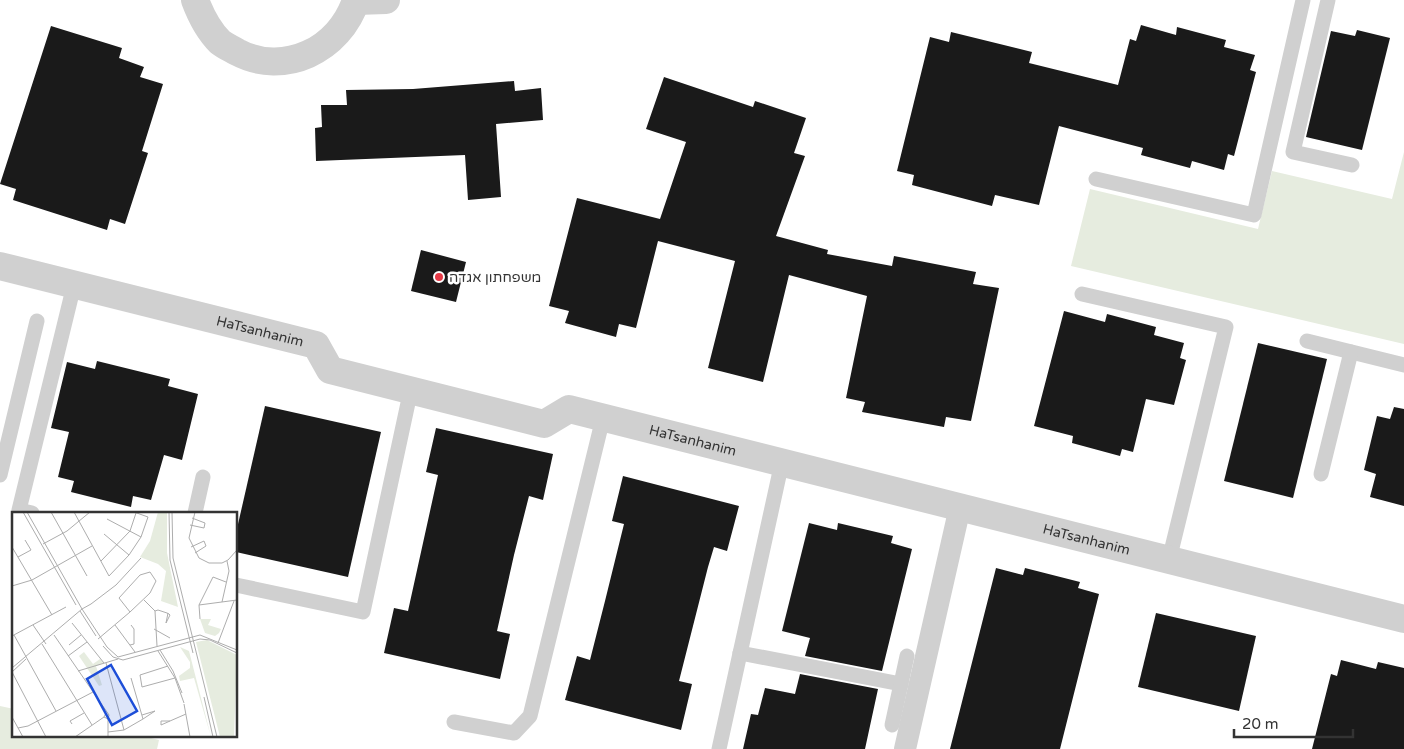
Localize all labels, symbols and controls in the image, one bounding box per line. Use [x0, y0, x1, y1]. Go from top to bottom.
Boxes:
place label: משפחתון אגדה [449, 269, 541, 286]
marker: משפחתון אגדה [433, 271, 445, 283]
street label: HaTsanhanim [214, 312, 305, 351]
street label: HaTsanhanim [647, 421, 738, 460]
inset map [12, 512, 238, 736]
street label: HaTsanhanim [1041, 521, 1132, 559]
scale bar [1234, 706, 1353, 738]
text: 20 m [1242, 715, 1279, 733]

